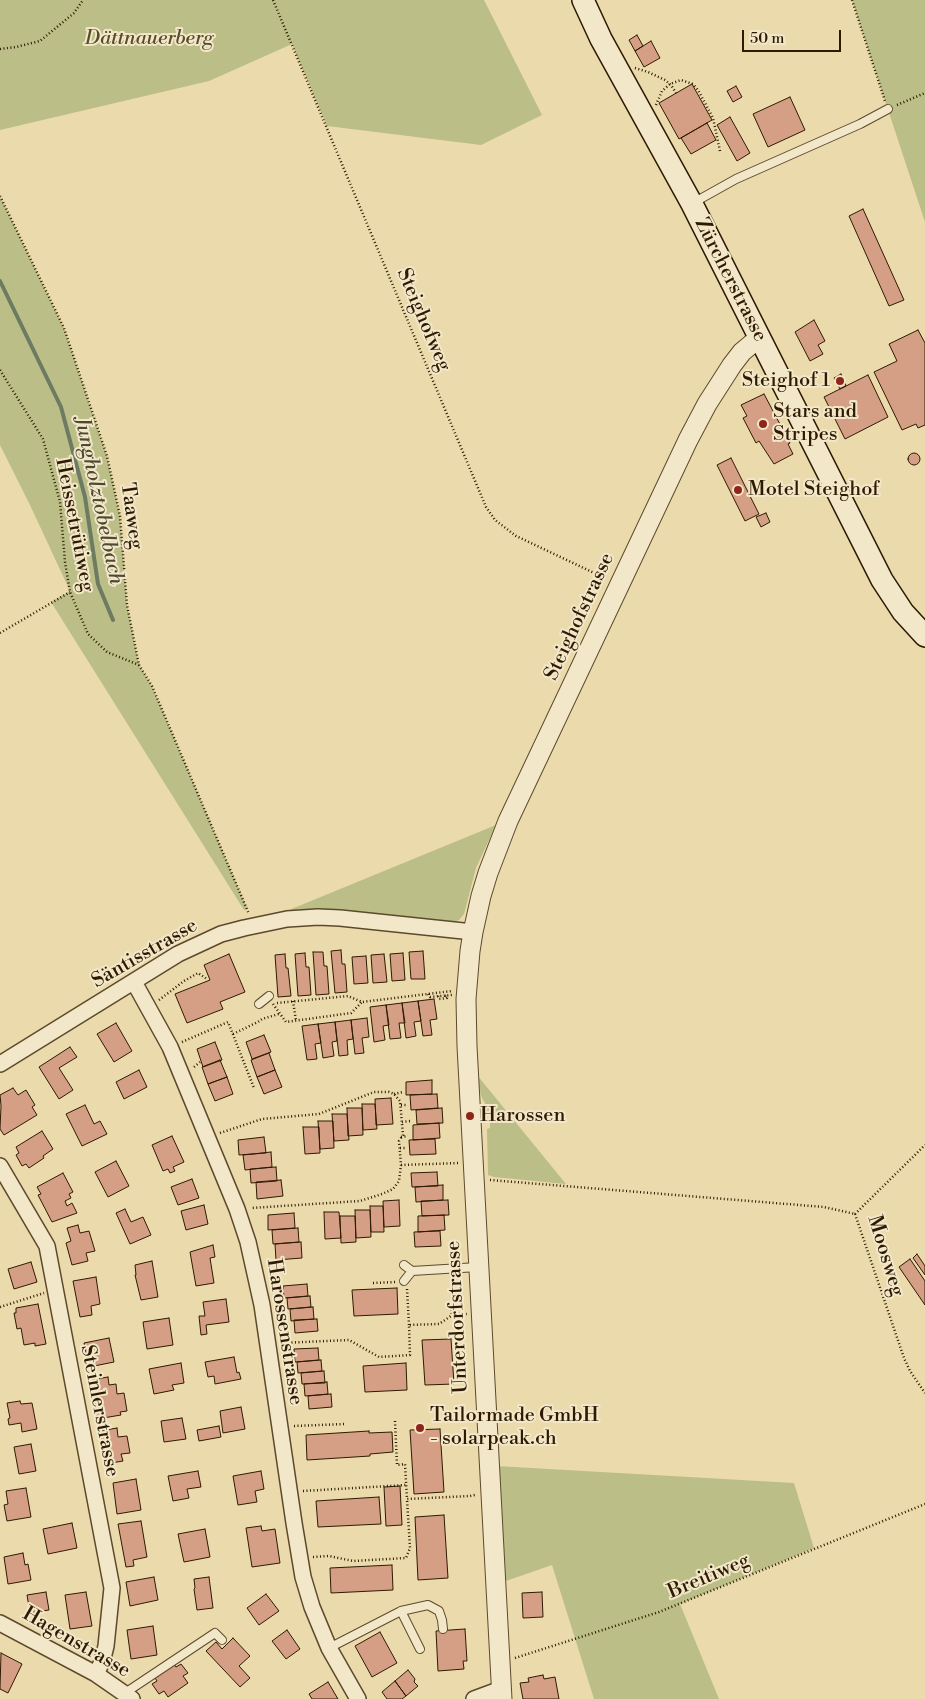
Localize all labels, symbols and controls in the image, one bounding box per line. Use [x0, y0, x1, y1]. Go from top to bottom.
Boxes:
scale bar [745, 20, 844, 52]
park label: Dättnauerberg [85, 27, 213, 51]
text: 50 m [750, 29, 784, 48]
street label: Zürcherstrasse [689, 214, 771, 346]
street label: Steighofweg [391, 265, 455, 375]
place label: Steighof 1 [742, 369, 830, 393]
marker: Steighof 1 [834, 375, 846, 387]
place label: Stars and Stripes [773, 400, 857, 447]
water label: Jungholztobelbach [68, 415, 128, 587]
marker: Stars and Stripes [757, 418, 769, 430]
street label: Heissetrütiweg [49, 456, 99, 594]
place label: Motel Steighof [748, 478, 879, 502]
street label: Taaweg [114, 481, 148, 551]
marker: Motel Steighof [732, 484, 744, 496]
street label: Steighofstrasse [540, 549, 620, 685]
street label: Säntisstrasse [88, 914, 202, 994]
place label: Harossen [480, 1104, 565, 1128]
marker: Harossen [464, 1110, 476, 1122]
street label: Moosweg [861, 1213, 909, 1299]
street label: Unterdorfstrasse [442, 1240, 474, 1394]
street label: Harossenstrasse [261, 1257, 307, 1407]
street label: Steinlerstrasse [74, 1343, 124, 1479]
place label: Tailormade GmbH - solarpeak.ch [430, 1404, 599, 1451]
marker: Tailormade GmbH - solarpeak.ch [414, 1422, 426, 1434]
street label: Breitiweg [664, 1549, 754, 1605]
street label: Hagenstrasse [18, 1602, 134, 1684]

